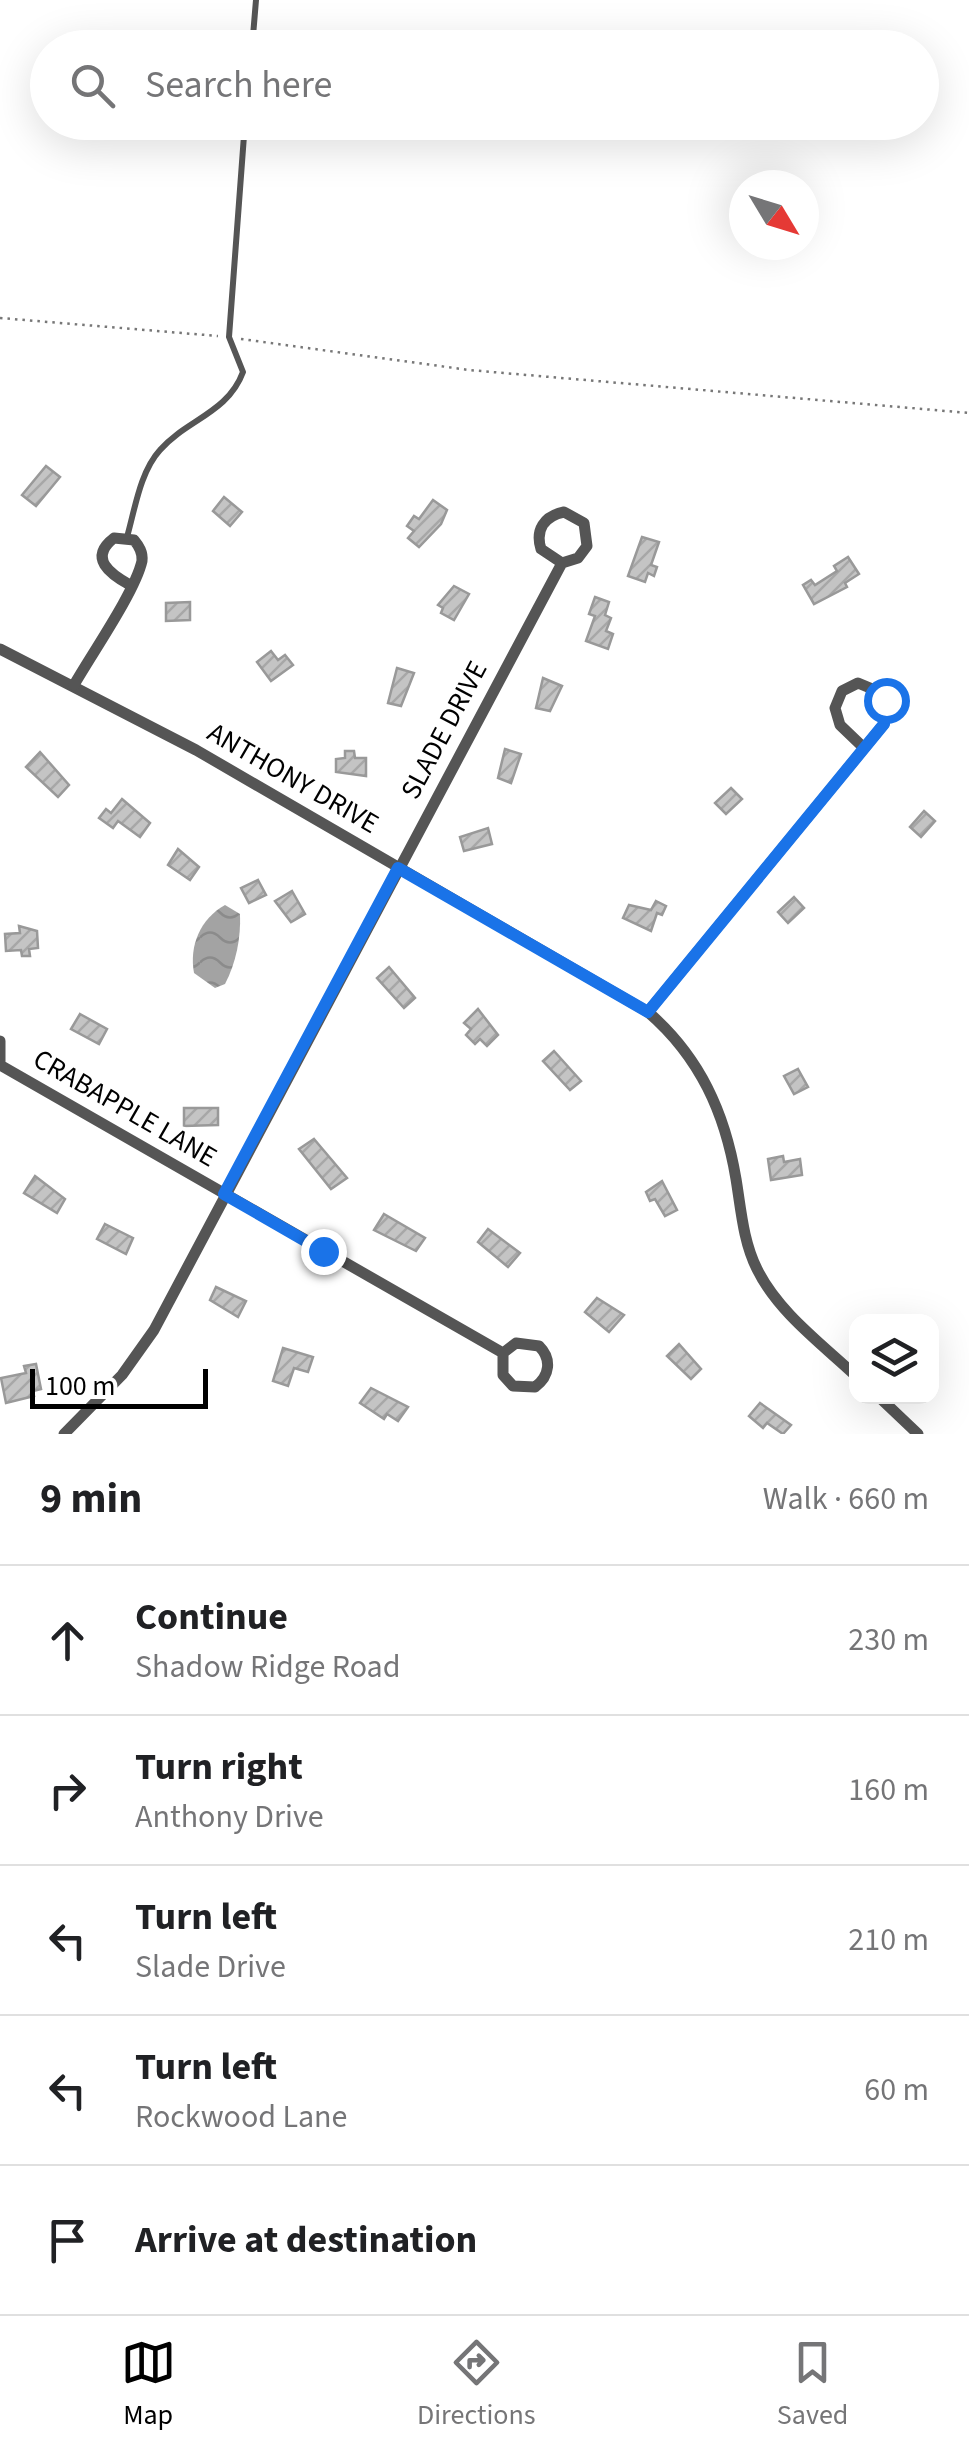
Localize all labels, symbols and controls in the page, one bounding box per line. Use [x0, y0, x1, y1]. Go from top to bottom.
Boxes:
search box [30, 30, 939, 140]
icon: search [65, 58, 120, 113]
text: Search here [145, 58, 332, 112]
north arrow [729, 170, 819, 260]
street label: SLADE DRIVE [391, 654, 497, 806]
route start [864, 678, 910, 724]
street label: ANTHONY DRIVE [200, 713, 386, 843]
street label: CRABAPPLE LANE [26, 1039, 224, 1177]
route end [301, 1229, 347, 1275]
map controls [849, 1314, 939, 1404]
button: layers [849, 1314, 939, 1404]
scale bar [30, 1364, 208, 1408]
text: 100 m [45, 1366, 116, 1406]
text: 9 min [40, 1469, 142, 1529]
text: Walk · 660 m [763, 1476, 929, 1522]
text: Continue [135, 1590, 288, 1644]
icon: ahead [40, 1613, 95, 1668]
text: 230 m [848, 1617, 929, 1663]
text: Shadow Ridge Road [135, 1644, 401, 1690]
text: Turn right [135, 1740, 303, 1794]
icon: right [40, 1763, 95, 1818]
text: 160 m [848, 1767, 929, 1813]
text: Anthony Drive [135, 1794, 324, 1840]
text: Turn left [135, 1890, 277, 1944]
icon: left [40, 1913, 95, 1968]
text: 210 m [848, 1917, 929, 1963]
text: Slade Drive [135, 1944, 286, 1990]
text: Turn left [135, 2040, 277, 2094]
icon: left [40, 2063, 95, 2118]
text: 60 m [864, 2067, 929, 2113]
text: Rockwood Lane [135, 2094, 347, 2140]
icon: arrive [40, 2213, 95, 2268]
text: Arrive at destination [135, 2213, 477, 2267]
tab: Map [121, 2335, 176, 2435]
tab: Directions [417, 2335, 536, 2435]
tab: Saved [777, 2335, 848, 2435]

